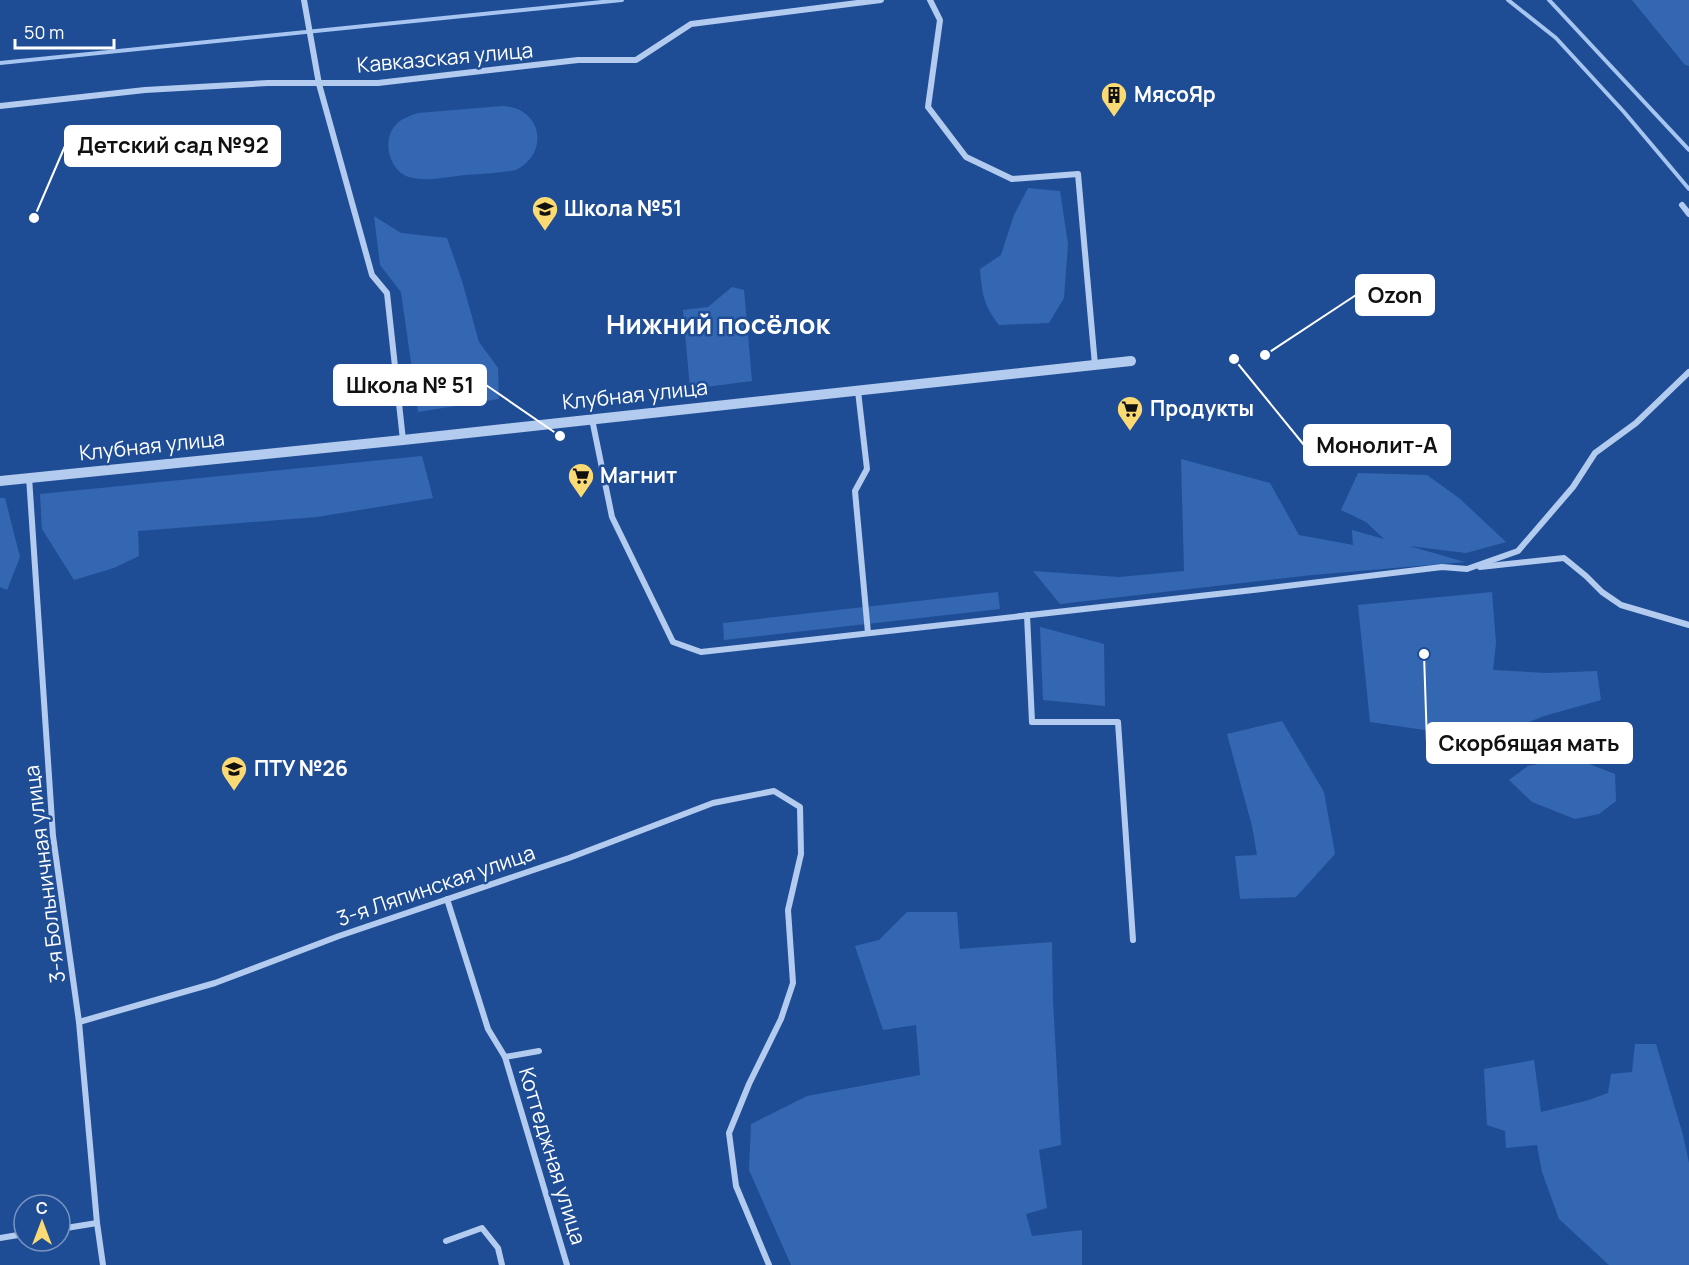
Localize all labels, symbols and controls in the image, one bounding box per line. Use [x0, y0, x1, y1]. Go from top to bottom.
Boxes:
scale bar [15, 12, 114, 50]
text: 50 m [24, 20, 64, 44]
street label: Кавказская улица [356, 35, 534, 79]
building icon: МясоЯр [1099, 80, 1129, 118]
place label: МясоЯр [1134, 80, 1216, 108]
callout: Детский сад №92 [65, 126, 280, 166]
text: Детский сад №92 [77, 130, 269, 160]
school or university icon: Школа №51 [530, 194, 560, 232]
place label: Школа №51 [564, 194, 682, 222]
callout: Ozon [1356, 275, 1434, 315]
text: Ozon [1368, 280, 1422, 310]
district label: Нижний посёлок [606, 305, 831, 342]
callout: Школа № 51 [334, 365, 486, 405]
text: Школа № 51 [346, 370, 474, 400]
street label: Клубная улица [561, 372, 709, 416]
supermarket icon: Продукты [1115, 394, 1145, 432]
place label: Продукты [1150, 394, 1254, 422]
street label: Клубная улица [78, 423, 226, 467]
callout: Монолит-А [1304, 425, 1450, 465]
text: Монолит-А [1316, 430, 1438, 460]
supermarket icon: Магнит [566, 461, 596, 499]
place label: Магнит [600, 461, 677, 489]
callout: Скорбящая мать [1427, 723, 1632, 763]
text: Скорбящая мать [1439, 728, 1619, 758]
school or university icon: ПТУ №26 [219, 754, 249, 792]
place label: ПТУ №26 [254, 754, 348, 782]
street label: 3-я Больничная улица [17, 764, 71, 985]
street label: 3-я Ляпинская улица [333, 838, 538, 932]
street label: Коттеджная улица [513, 1064, 593, 1248]
north arrow [12, 1193, 72, 1253]
text: С [36, 1197, 48, 1219]

